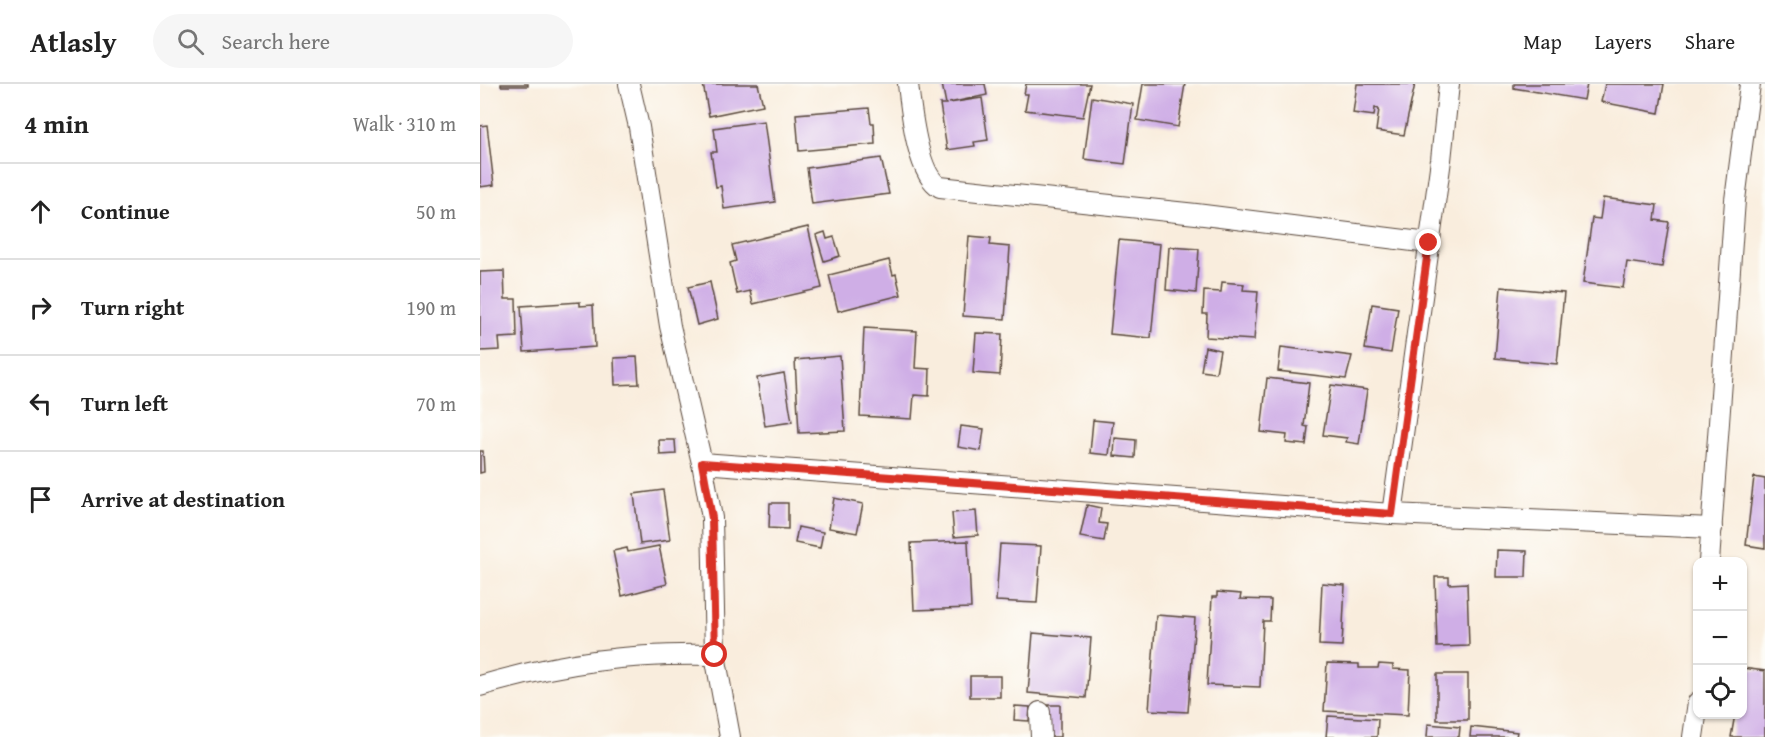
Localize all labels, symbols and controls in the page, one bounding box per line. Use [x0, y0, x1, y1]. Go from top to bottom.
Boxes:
search box [153, 14, 573, 68]
text: Atlasly [30, 21, 117, 62]
icon: search [174, 25, 207, 58]
text: Search here [222, 25, 330, 57]
text: Map [1523, 26, 1562, 57]
text: Layers [1595, 26, 1652, 57]
text: Share [1685, 26, 1735, 57]
text: 4 min [24, 104, 89, 143]
text: Walk · 310 m [353, 109, 456, 138]
icon: ahead [24, 195, 57, 228]
text: Continue [81, 195, 170, 227]
text: 50 m [416, 197, 456, 226]
route end [1415, 229, 1441, 255]
icon: right [24, 291, 57, 324]
text: Turn right [81, 291, 184, 323]
text: 190 m [406, 293, 456, 322]
icon: left [24, 387, 57, 420]
text: Turn left [81, 387, 168, 419]
text: 70 m [416, 389, 456, 418]
icon: arrive [24, 483, 57, 516]
text: Arrive at destination [81, 483, 285, 515]
map controls [1693, 557, 1747, 719]
button: + [1693, 557, 1747, 611]
button: − [1693, 611, 1747, 665]
route start [701, 641, 727, 667]
button: locate [1693, 665, 1747, 719]

